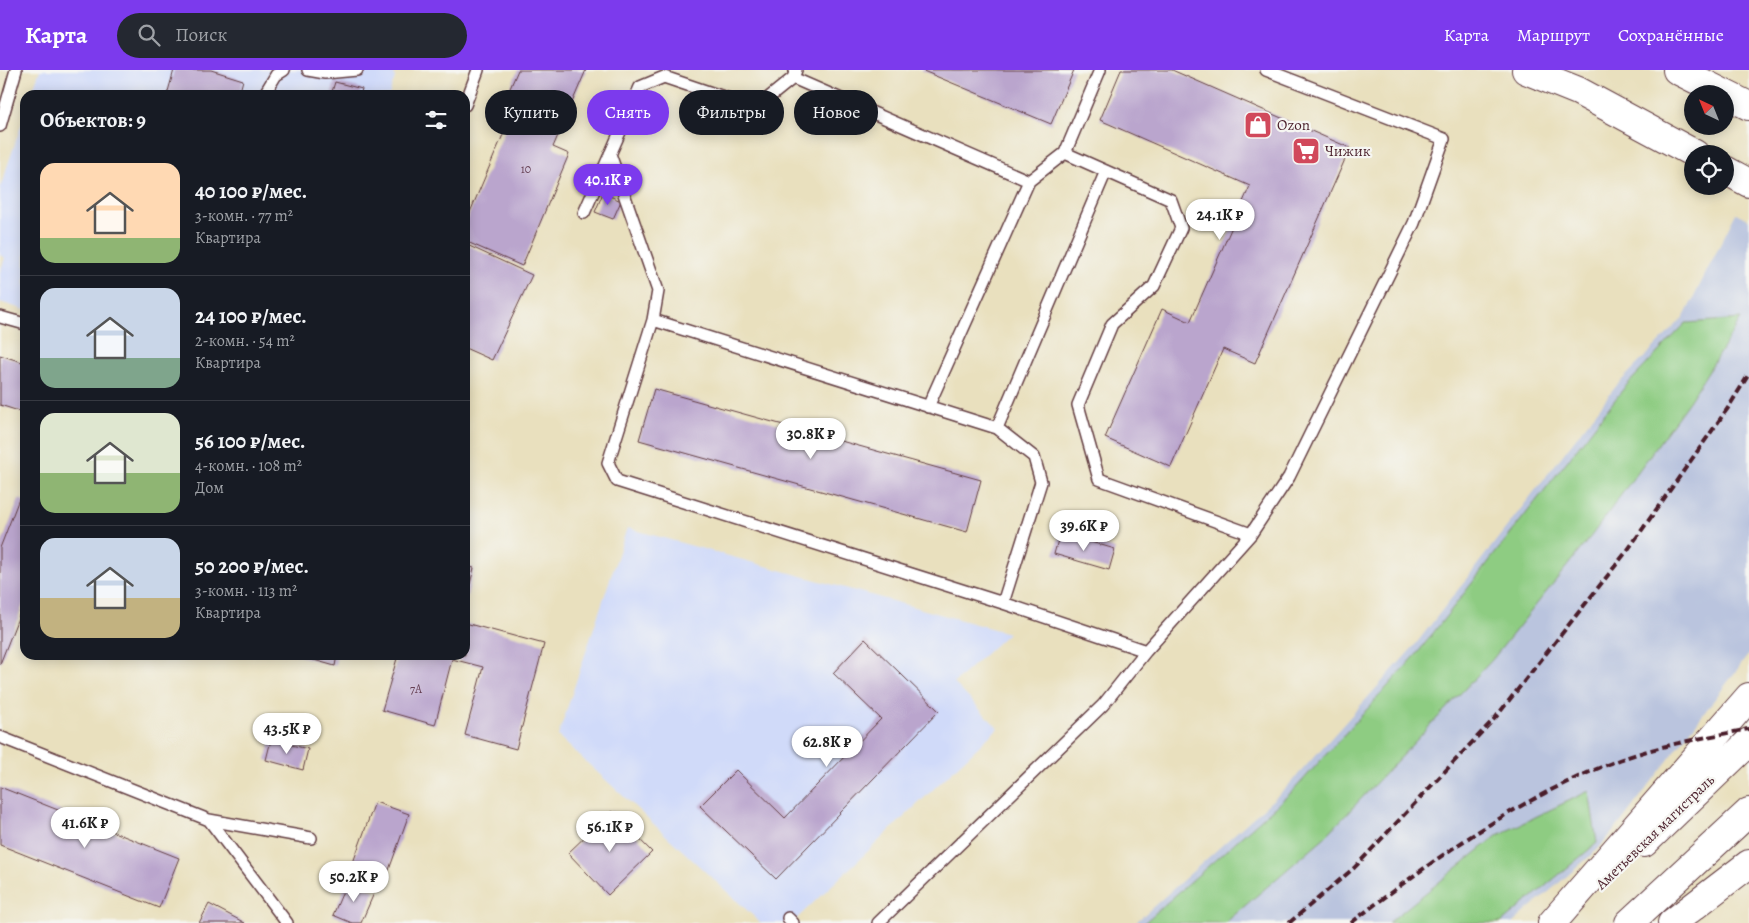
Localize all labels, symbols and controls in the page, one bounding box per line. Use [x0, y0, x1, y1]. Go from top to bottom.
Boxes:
search box [117, 13, 467, 58]
text: Карта [25, 19, 87, 51]
icon: search [135, 21, 163, 49]
text: Поиск [175, 22, 227, 48]
text: Карта [1444, 23, 1489, 47]
text: Маршрут [1517, 23, 1590, 47]
text: Сохранённые [1618, 23, 1724, 47]
north arrow [1684, 85, 1734, 135]
map controls [1684, 85, 1734, 195]
chip: Купить [485, 90, 577, 135]
chip: Снять [587, 90, 669, 135]
chip: Фильтры [679, 90, 784, 135]
chip: Новое [794, 90, 878, 135]
text: Объектов: 9 [40, 106, 146, 134]
icon: filters [422, 106, 450, 134]
shop icon: Ozon [1243, 110, 1273, 140]
place label: Ozon [1277, 115, 1310, 135]
supermarket icon: Чижик [1291, 136, 1321, 166]
place label: Чижик [1325, 141, 1371, 161]
button: locate [1684, 145, 1734, 195]
house number: 10 [521, 161, 531, 177]
pin: 40.1K ₽ [562, 164, 654, 206]
text: 40.1K ₽ [584, 169, 632, 191]
text: 40 100 ₽/мес. [195, 177, 307, 205]
icon: home [80, 183, 140, 243]
pin: 24.1K ₽ [1174, 198, 1266, 241]
text: 24.1K ₽ [1197, 204, 1243, 226]
text: 3-комн. · 77 m² [195, 205, 293, 227]
text: Квартира [195, 227, 261, 249]
text: 24 100 ₽/мес. [195, 302, 307, 330]
icon: home [80, 308, 140, 368]
text: 2-комн. · 54 m² [195, 330, 295, 352]
text: Квартира [195, 352, 261, 374]
pin: 30.8K ₽ [765, 418, 857, 460]
text: 30.8K ₽ [787, 423, 835, 445]
text: 56 100 ₽/мес. [195, 427, 306, 455]
icon: home [80, 433, 140, 493]
text: 4-комн. · 108 m² [195, 455, 302, 477]
text: Дом [195, 477, 224, 499]
pin: 39.6K ₽ [1038, 510, 1130, 552]
text: 39.6K ₽ [1060, 515, 1108, 537]
text: 50 200 ₽/мес. [195, 552, 309, 580]
icon: home [80, 558, 140, 618]
text: 3-комн. · 113 m² [195, 580, 297, 602]
text: Квартира [195, 602, 261, 624]
house number: 7А [410, 681, 423, 697]
pin: 43.5K ₽ [241, 712, 333, 755]
text: 43.5K ₽ [263, 718, 311, 740]
pin: 62.8K ₽ [781, 726, 873, 768]
text: 62.8K ₽ [803, 731, 851, 753]
street label: Аметьевская магистраль [1591, 770, 1719, 895]
pin: 41.6K ₽ [39, 806, 131, 849]
pin: 56.1K ₽ [564, 810, 656, 853]
text: 41.6K ₽ [62, 812, 108, 834]
text: 56.1K ₽ [587, 816, 633, 838]
pin: 50.2K ₽ [308, 860, 400, 903]
text: 50.2K ₽ [330, 866, 378, 888]

